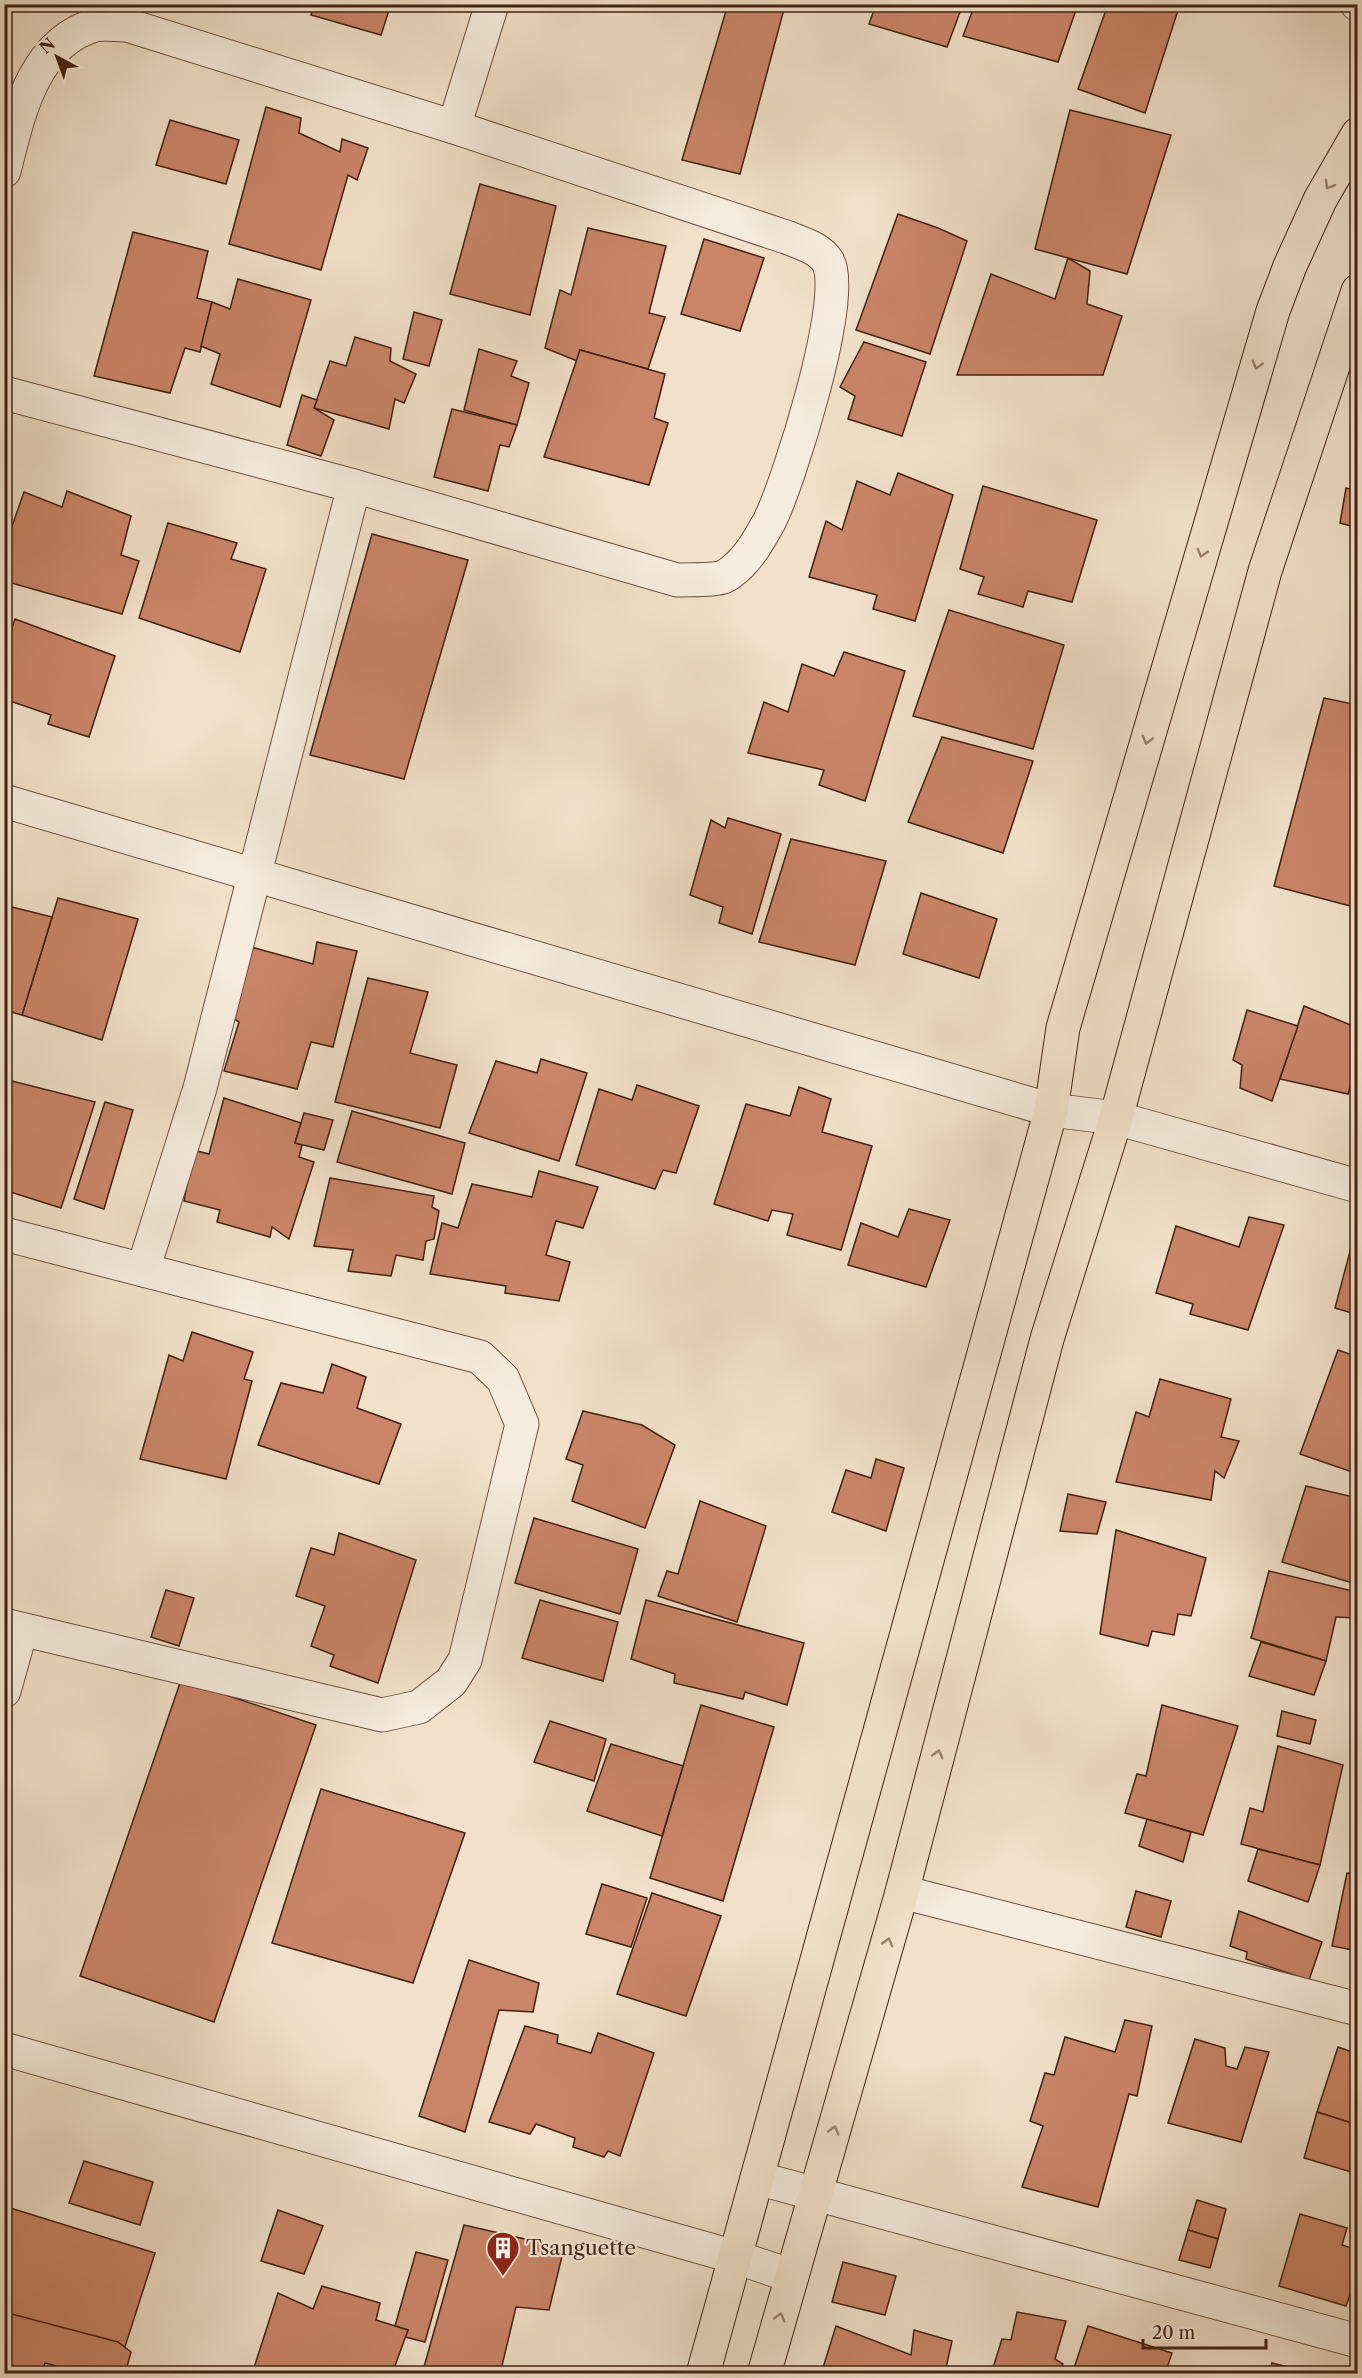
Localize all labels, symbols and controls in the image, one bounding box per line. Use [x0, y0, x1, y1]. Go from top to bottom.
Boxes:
north arrow [27, 27, 87, 87]
text: N [35, 34, 59, 58]
one-way arrow [1324, 179, 1336, 189]
one-way arrow [1252, 360, 1264, 370]
one-way arrow [1197, 547, 1209, 558]
one-way arrow [1142, 734, 1154, 745]
one-way arrow [931, 1749, 944, 1759]
one-way arrow [880, 1937, 893, 1947]
one-way arrow [826, 2125, 839, 2135]
building icon: Tsanguette [485, 2230, 521, 2277]
place label: Tsanguette [526, 2235, 636, 2260]
one-way arrow [773, 2312, 785, 2323]
scale bar [1143, 2312, 1266, 2350]
text: 20 m [1152, 2322, 1196, 2344]

